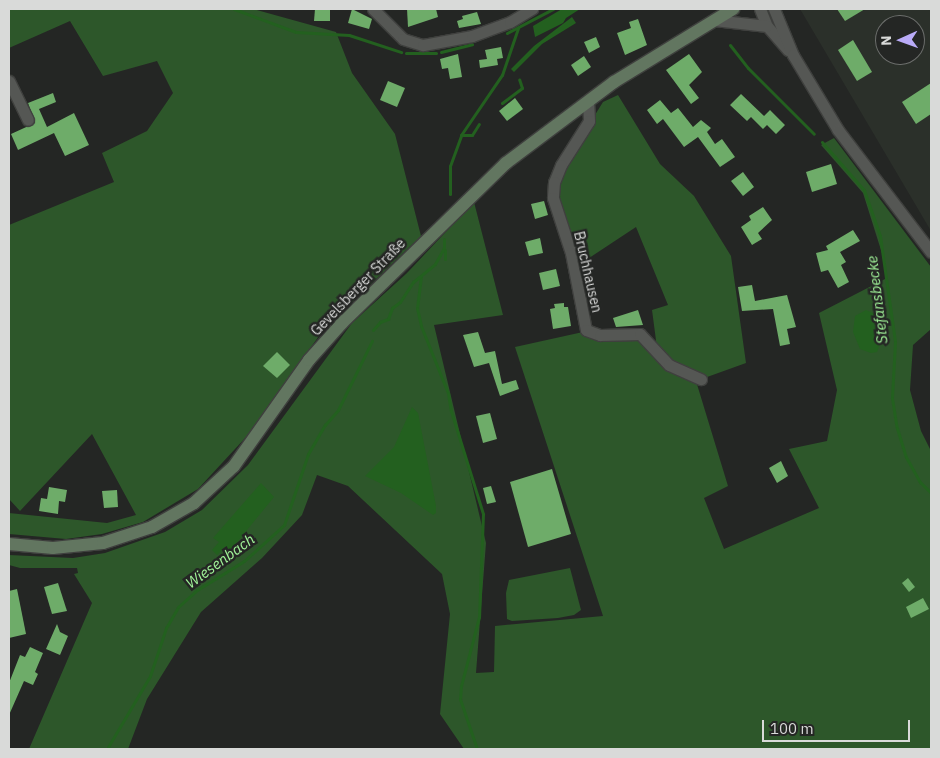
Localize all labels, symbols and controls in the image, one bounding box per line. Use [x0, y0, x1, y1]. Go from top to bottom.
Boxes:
north arrow [875, 15, 925, 65]
text: N [877, 35, 895, 46]
street label: Bruchhausen [570, 230, 606, 314]
street label: Gevelsberger Straße [307, 235, 409, 339]
water label: Stefansbecke [863, 255, 891, 345]
water label: Wiesenbach [182, 530, 258, 592]
scale bar [765, 710, 912, 742]
text: 100 m [770, 719, 814, 738]

